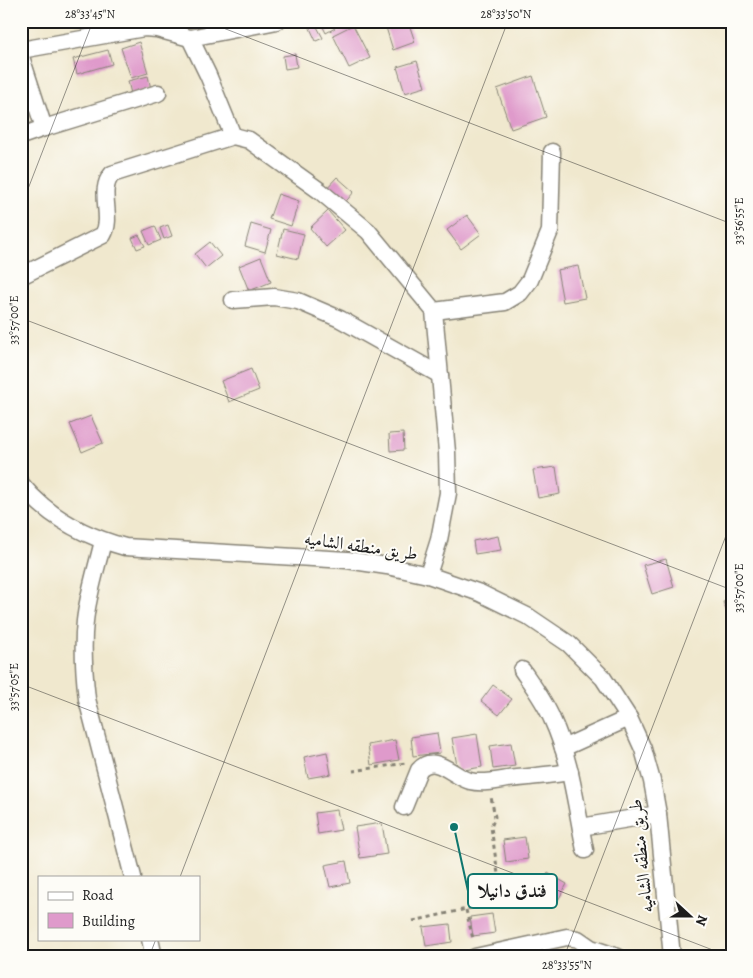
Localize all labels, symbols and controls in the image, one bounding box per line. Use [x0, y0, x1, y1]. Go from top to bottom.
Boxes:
text: 28°33'45"N [65, 6, 115, 22]
text: 28°33'50"N [480, 6, 532, 22]
text: 33°56'55"E [731, 197, 747, 245]
text: 33°57'00"E [6, 295, 22, 345]
street label: طريق منطقه الشاميه [303, 526, 419, 566]
text: 33°57'00"E [731, 563, 747, 613]
text: 33°57'05"E [6, 663, 22, 711]
street label: طريق منطقه الشاميه [623, 798, 659, 914]
callout: فندق دانيلا [468, 874, 557, 908]
legend [38, 876, 200, 940]
text: فندق دانيلا [477, 878, 547, 904]
text: Road [82, 885, 114, 905]
north arrow [666, 890, 716, 940]
text: Building [82, 911, 135, 931]
text: N [691, 912, 712, 929]
text: 28°33'55"N [542, 957, 592, 973]

